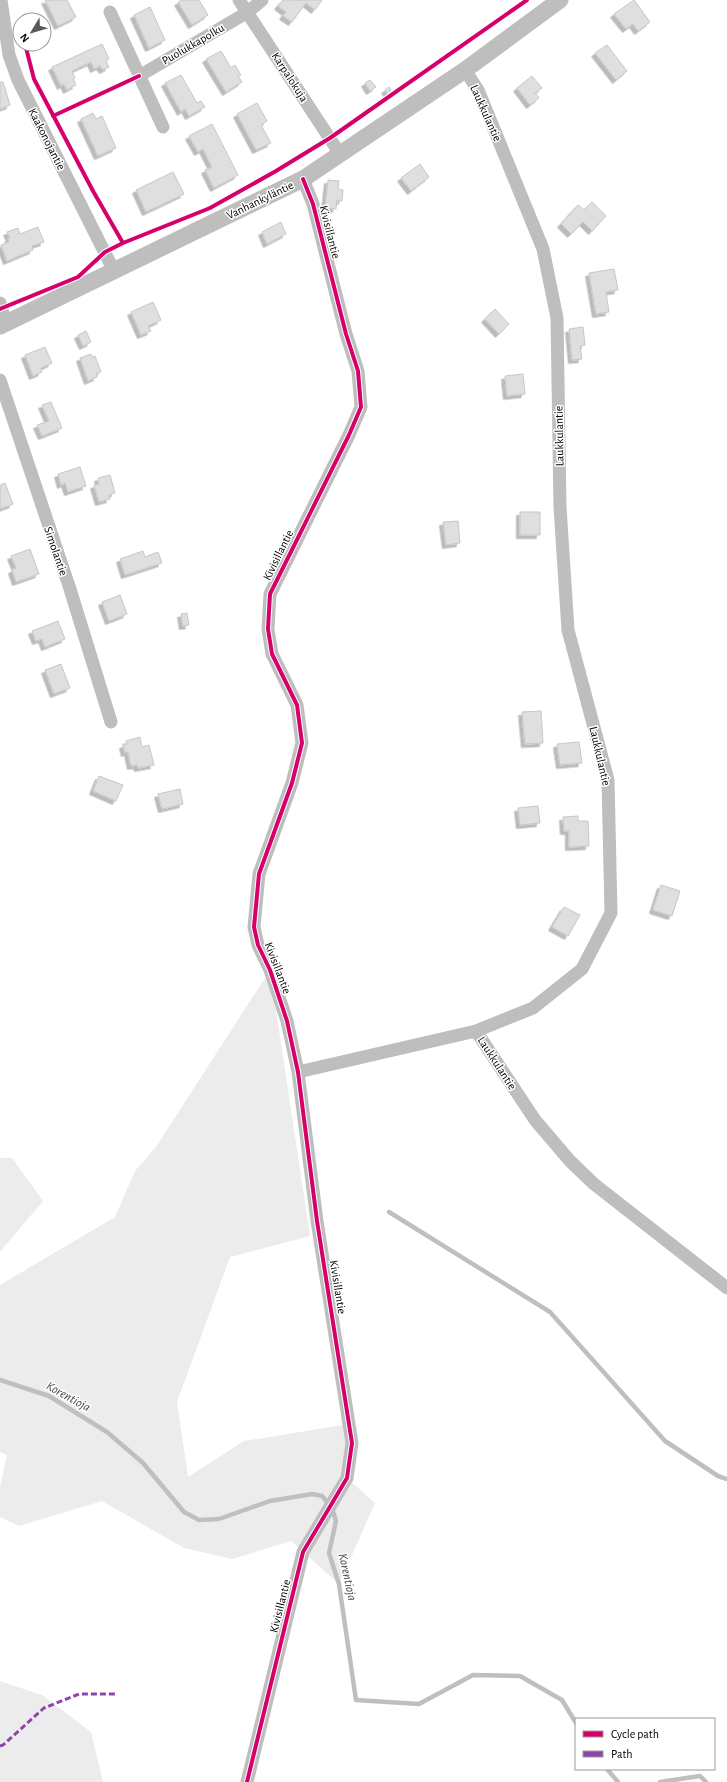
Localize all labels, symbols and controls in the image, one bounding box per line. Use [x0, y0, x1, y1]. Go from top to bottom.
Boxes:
north arrow [12, 12, 52, 52]
street label: Puolukkapolku [160, 21, 226, 67]
text: N [18, 31, 31, 44]
street label: Karpalokuja [269, 50, 311, 105]
street label: Laukkulantie [468, 83, 504, 143]
street label: Kaakonojantie [25, 106, 68, 172]
street label: Vanhankyläntie [225, 179, 296, 222]
street label: Kivisillantie [318, 204, 342, 260]
street label: Laukkulantie [552, 406, 566, 466]
street label: Simolantie [42, 525, 70, 577]
street label: Kivisillantie [261, 528, 295, 582]
street label: Laukkulantie [587, 725, 613, 787]
street label: Kivisillantie [263, 940, 293, 996]
street label: Laukkulantie [475, 1034, 519, 1092]
street label: Kivisillantie [328, 1259, 348, 1315]
water label: Korentioja [44, 1380, 92, 1415]
water label: Korentioja [336, 1552, 358, 1602]
street label: Kivisillantie [268, 1578, 292, 1634]
legend [575, 1718, 715, 1770]
text: Cycle path [611, 1728, 659, 1741]
text: Path [611, 1748, 633, 1760]

